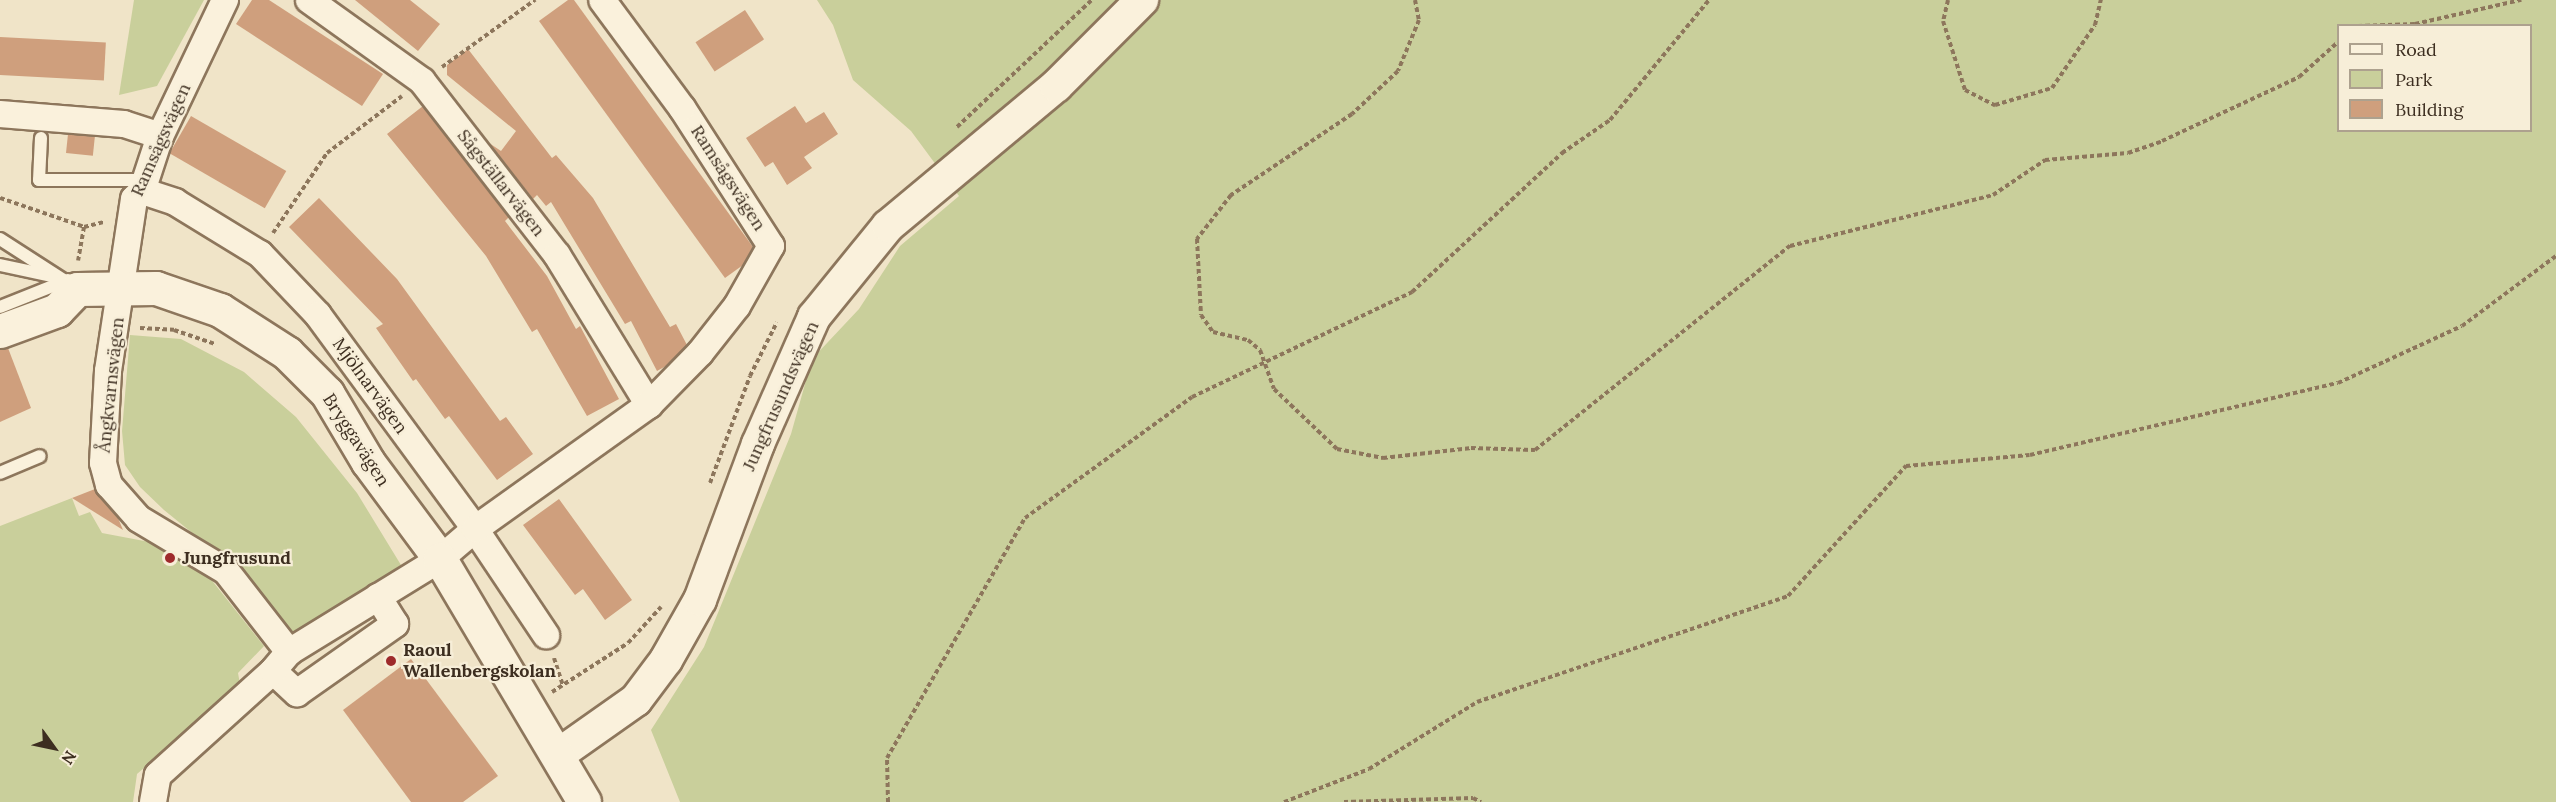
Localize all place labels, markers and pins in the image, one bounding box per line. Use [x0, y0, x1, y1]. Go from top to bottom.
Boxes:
place label: Jungfrusund [182, 547, 291, 569]
marker: Jungfrusund [163, 551, 177, 565]
place label: Raoul Wallenbergskolan [403, 640, 556, 682]
marker: Raoul Wallenbergskolan [384, 654, 398, 668]

